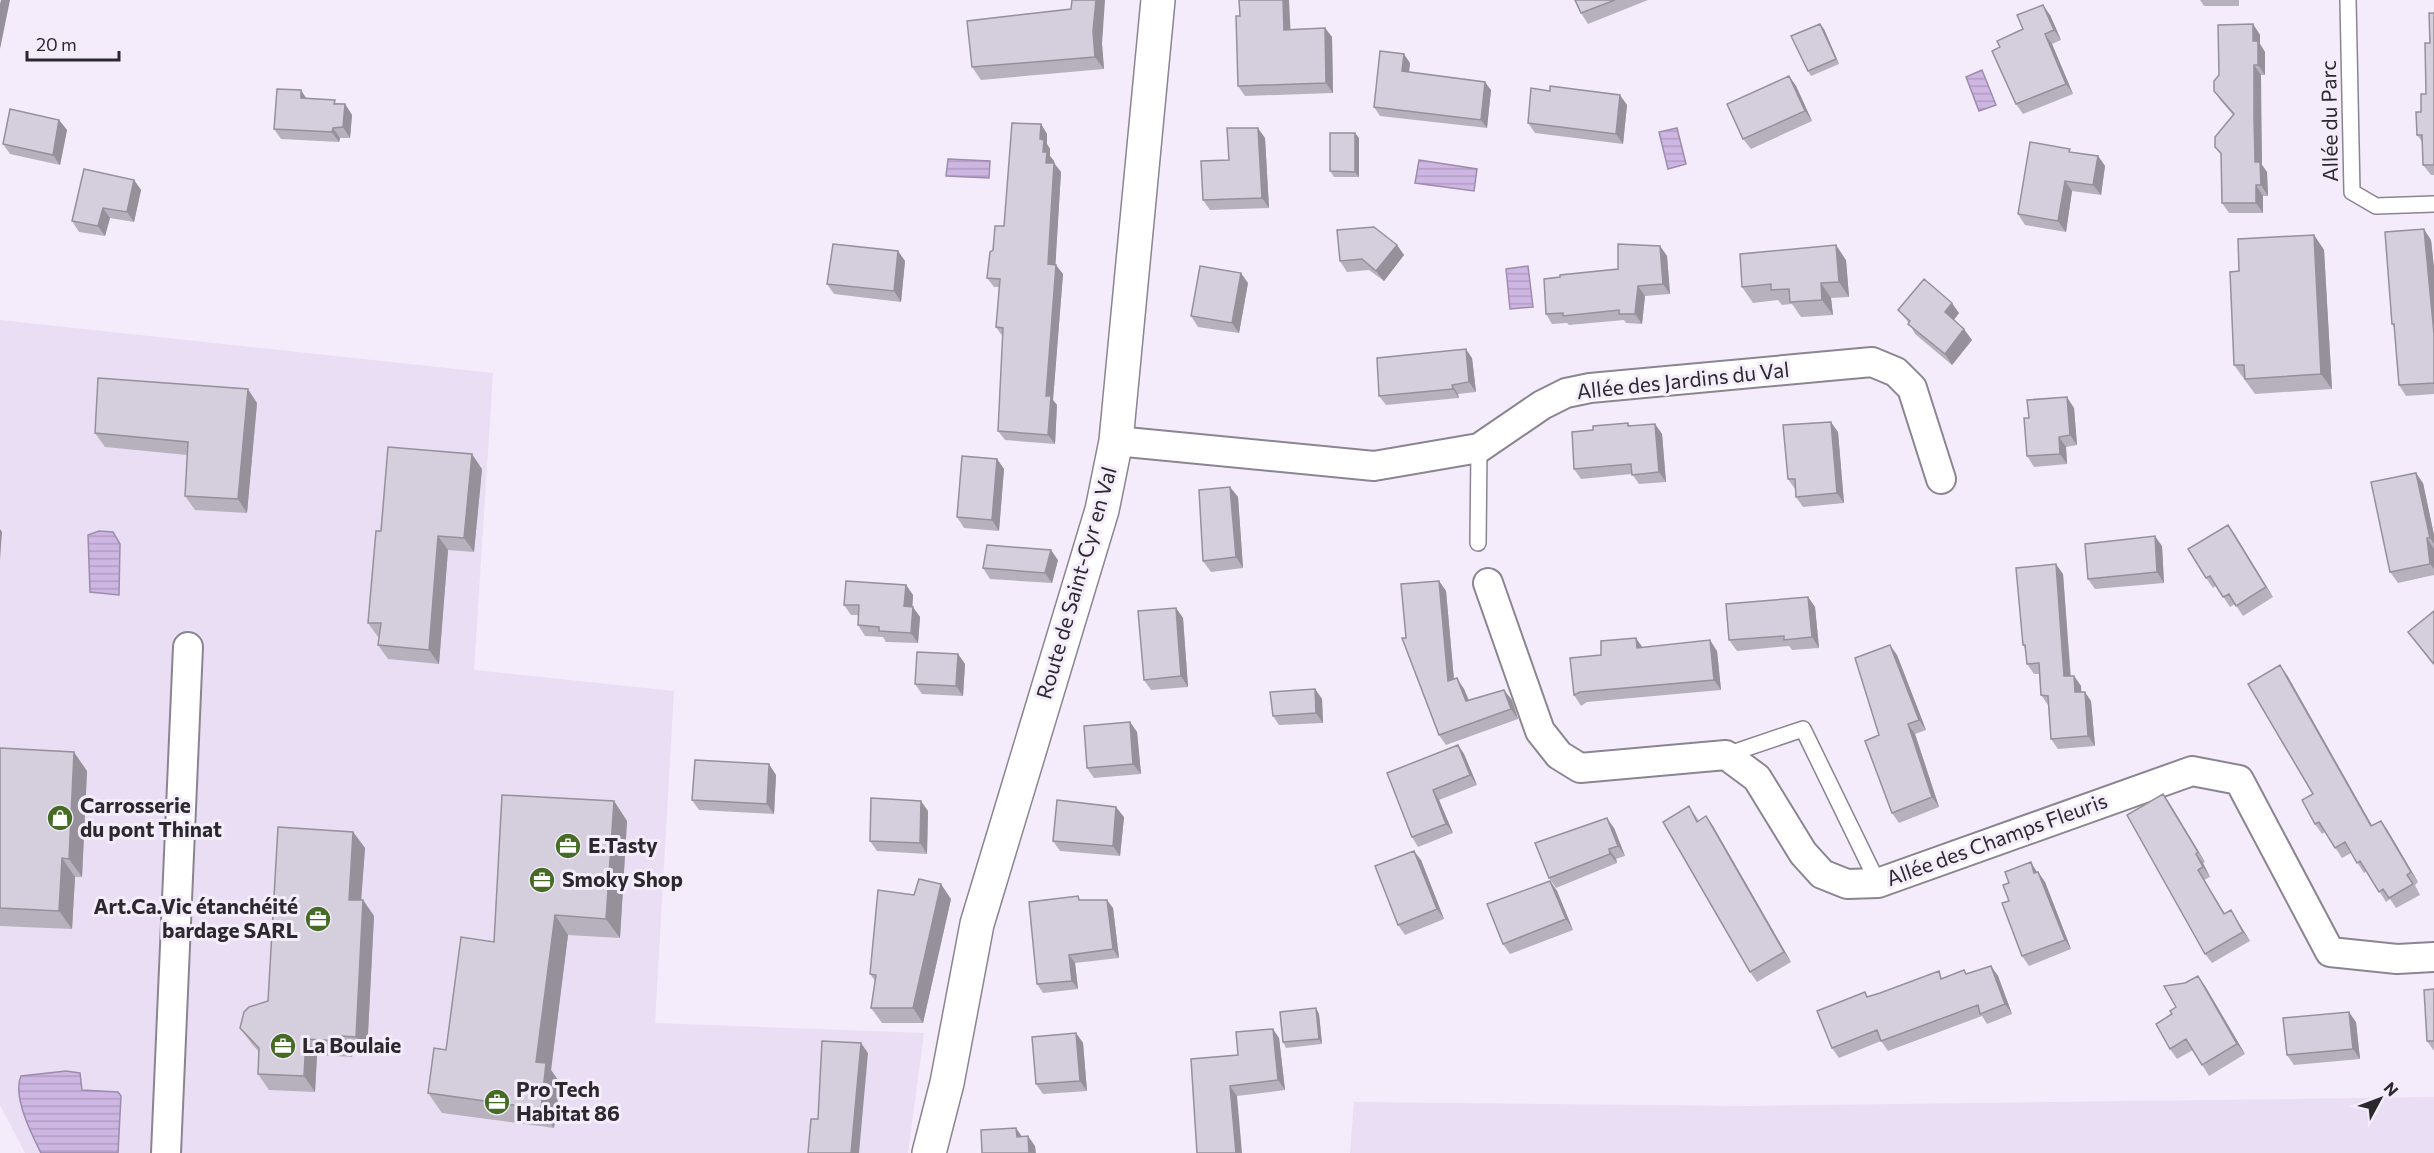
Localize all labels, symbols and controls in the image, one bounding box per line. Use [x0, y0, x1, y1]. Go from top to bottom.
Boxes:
scale bar [27, 24, 118, 62]
text: 20 m [36, 33, 77, 55]
street label: Allée du Parc [2315, 60, 2342, 182]
street label: Allée des Jardins du Val [1575, 356, 1791, 403]
street label: Route de Saint-Cyr en Val [1030, 463, 1121, 702]
street label: Allée des Champs Fleuris [1883, 787, 2110, 890]
place label: Carrosserie du pont Thinat [80, 792, 222, 841]
shop icon: Carrosserie du pont Thinat [45, 803, 75, 833]
office icon: E.Tasty [553, 831, 583, 861]
place label: E.Tasty [588, 832, 658, 857]
office icon: Smoky Shop [527, 865, 557, 895]
place label: Smoky Shop [562, 866, 683, 891]
place label: Art.Ca.Vic étanchéité bardage SARL [93, 893, 298, 942]
office icon: Art.Ca.Vic étanchéité bardage SARL [303, 904, 333, 934]
office icon: La Boulaie [268, 1031, 298, 1061]
place label: La Boulaie [302, 1032, 401, 1057]
north arrow [2350, 1069, 2410, 1129]
place label: Pro Tech Habitat 86 [516, 1076, 620, 1125]
text: N [2381, 1078, 2403, 1100]
office icon: Pro Tech Habitat 86 [482, 1087, 512, 1117]

